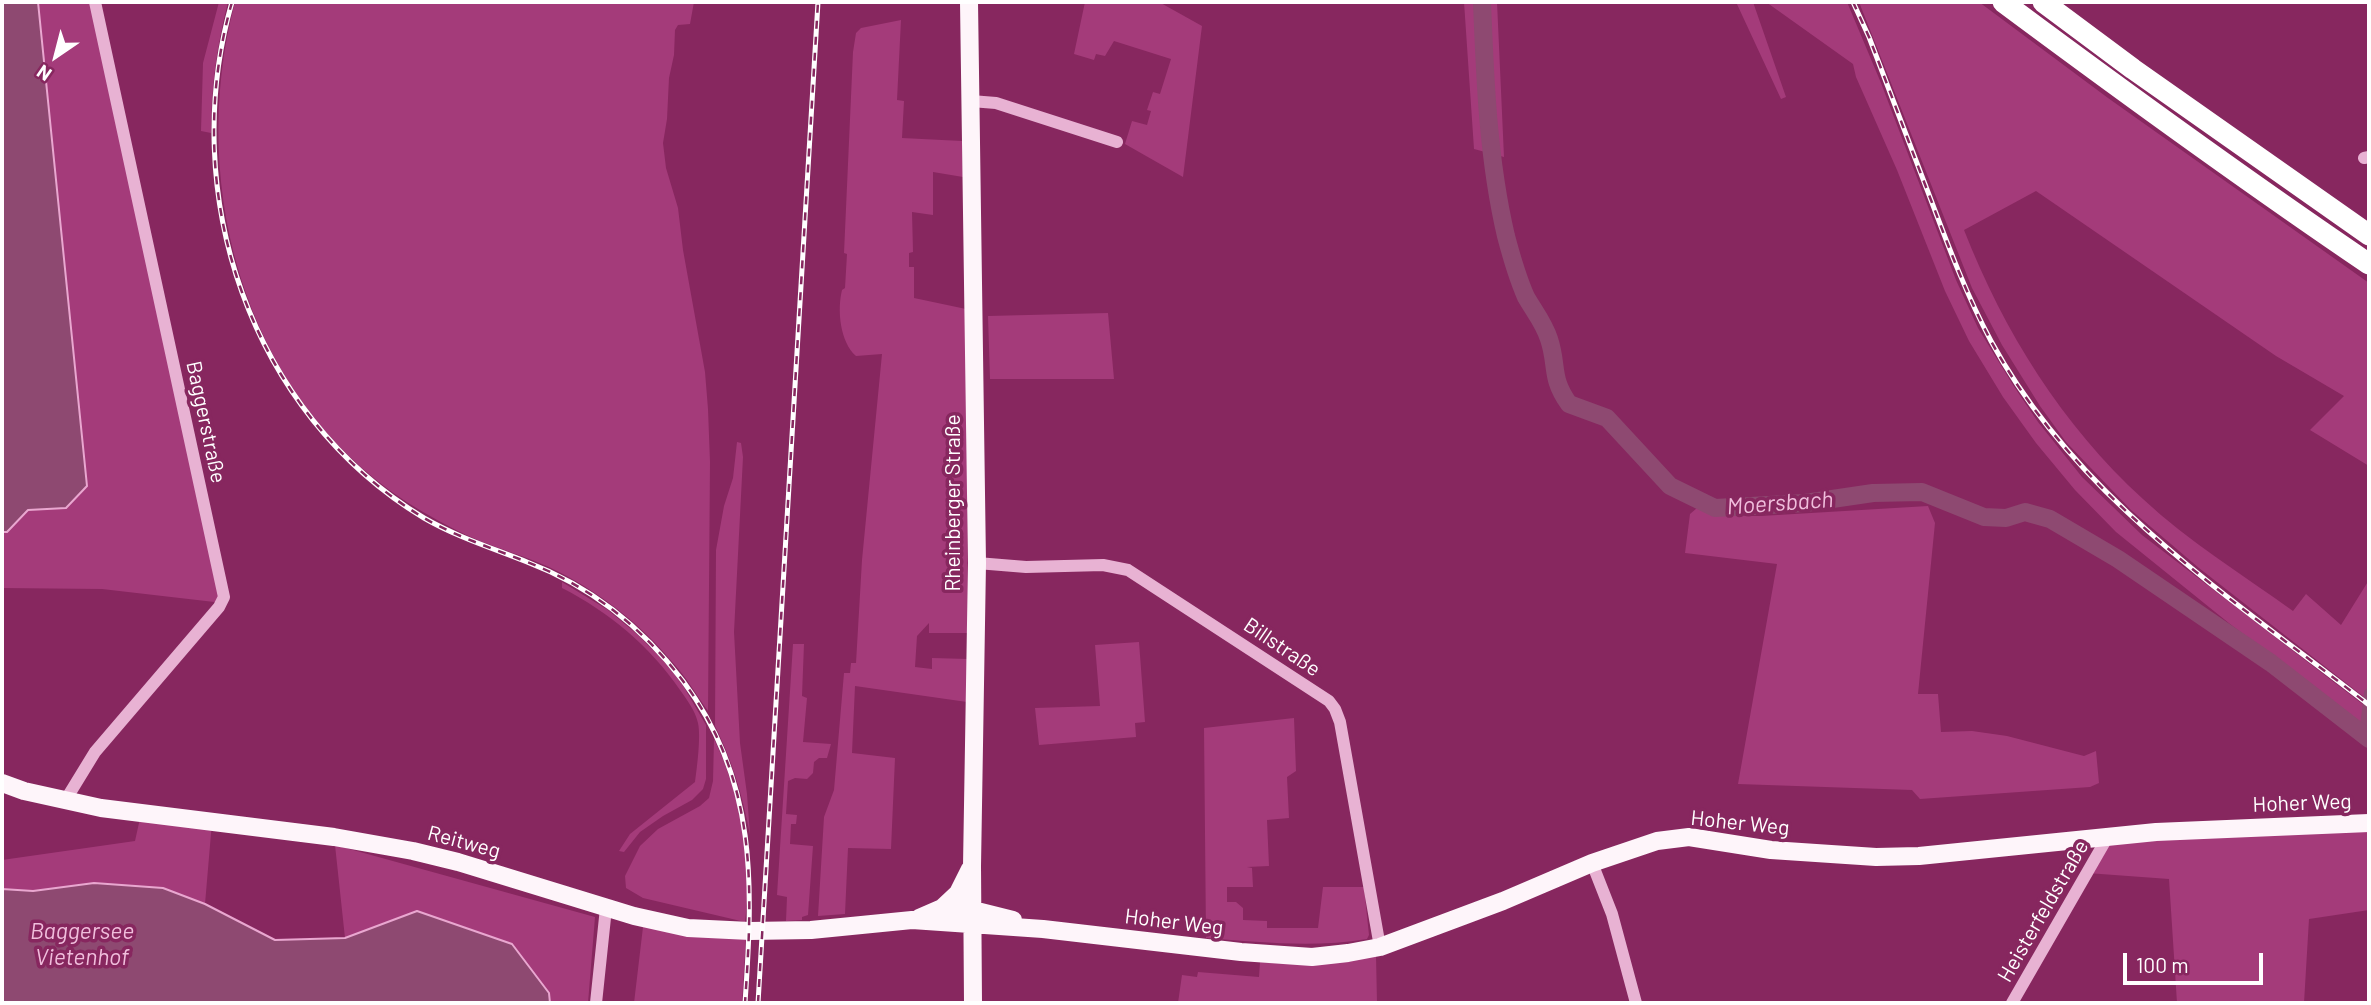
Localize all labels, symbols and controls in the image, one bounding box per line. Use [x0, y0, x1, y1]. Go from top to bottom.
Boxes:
north arrow [21, 21, 91, 91]
text: N [32, 61, 55, 87]
street label: Baggerstraße [181, 359, 231, 485]
street label: Rheinberger Straße [940, 414, 966, 592]
water label: Moersbach [1726, 486, 1834, 520]
street label: Billstraße [1239, 612, 1325, 682]
street label: Hoher Weg [2252, 789, 2352, 817]
street label: Hoher Weg [1689, 805, 1791, 841]
street label: Reitweg [425, 820, 503, 864]
street label: Heisterfeldstraße [1992, 836, 2094, 986]
street label: Hoher Weg [1123, 903, 1225, 941]
water label: Baggersee Vietenhof [30, 917, 134, 971]
scale bar [2126, 939, 2266, 983]
text: 100 m [2136, 952, 2189, 977]

